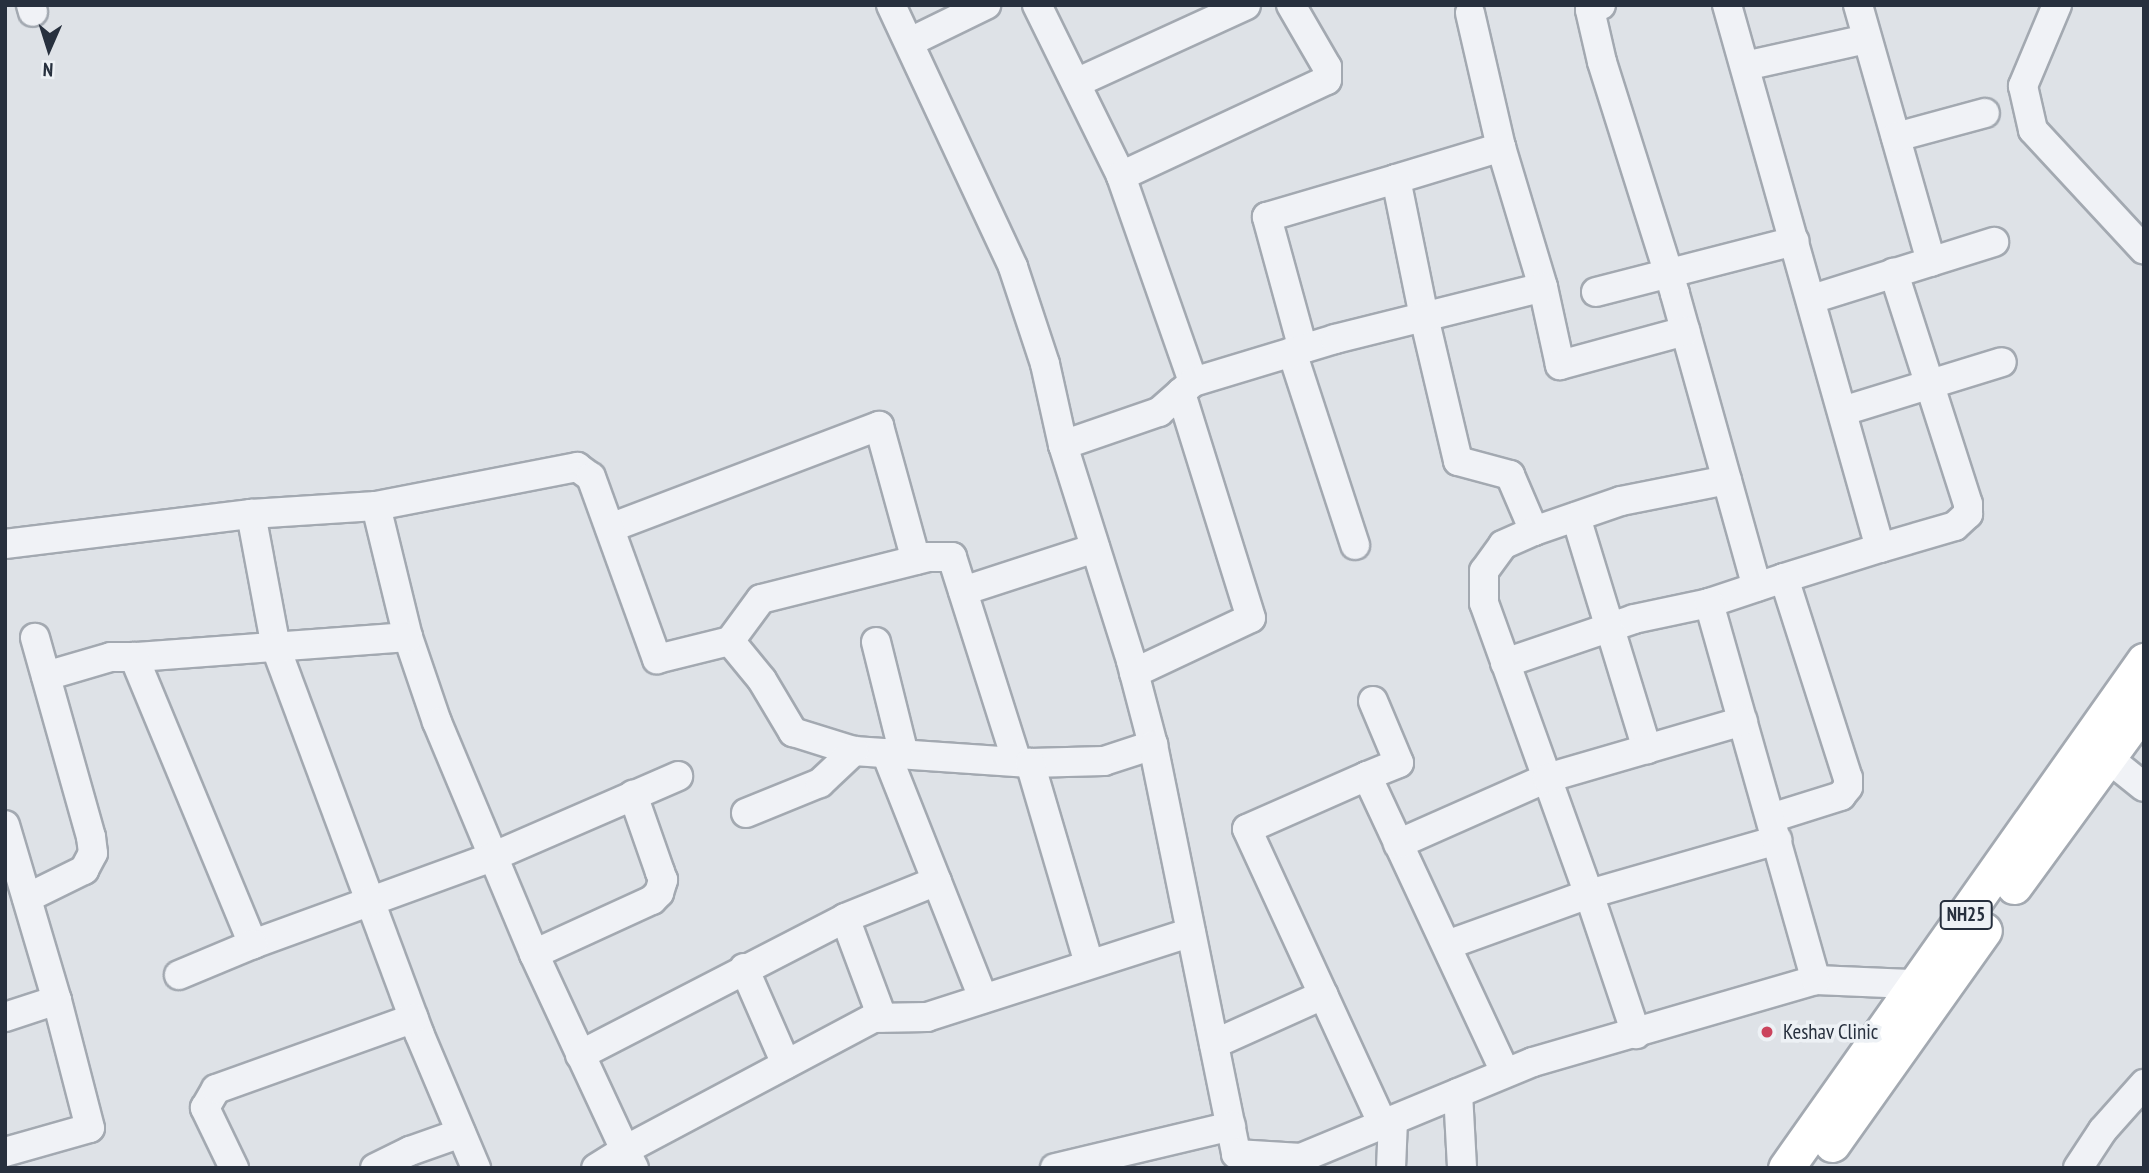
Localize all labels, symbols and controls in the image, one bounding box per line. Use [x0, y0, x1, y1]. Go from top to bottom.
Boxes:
north arrow [14, 14, 84, 84]
text: N [42, 58, 54, 82]
road number: NH25 [1938, 900, 1994, 931]
place label: Keshav Clinic [1783, 1019, 1879, 1045]
marker: Keshav Clinic [1757, 1022, 1777, 1042]

